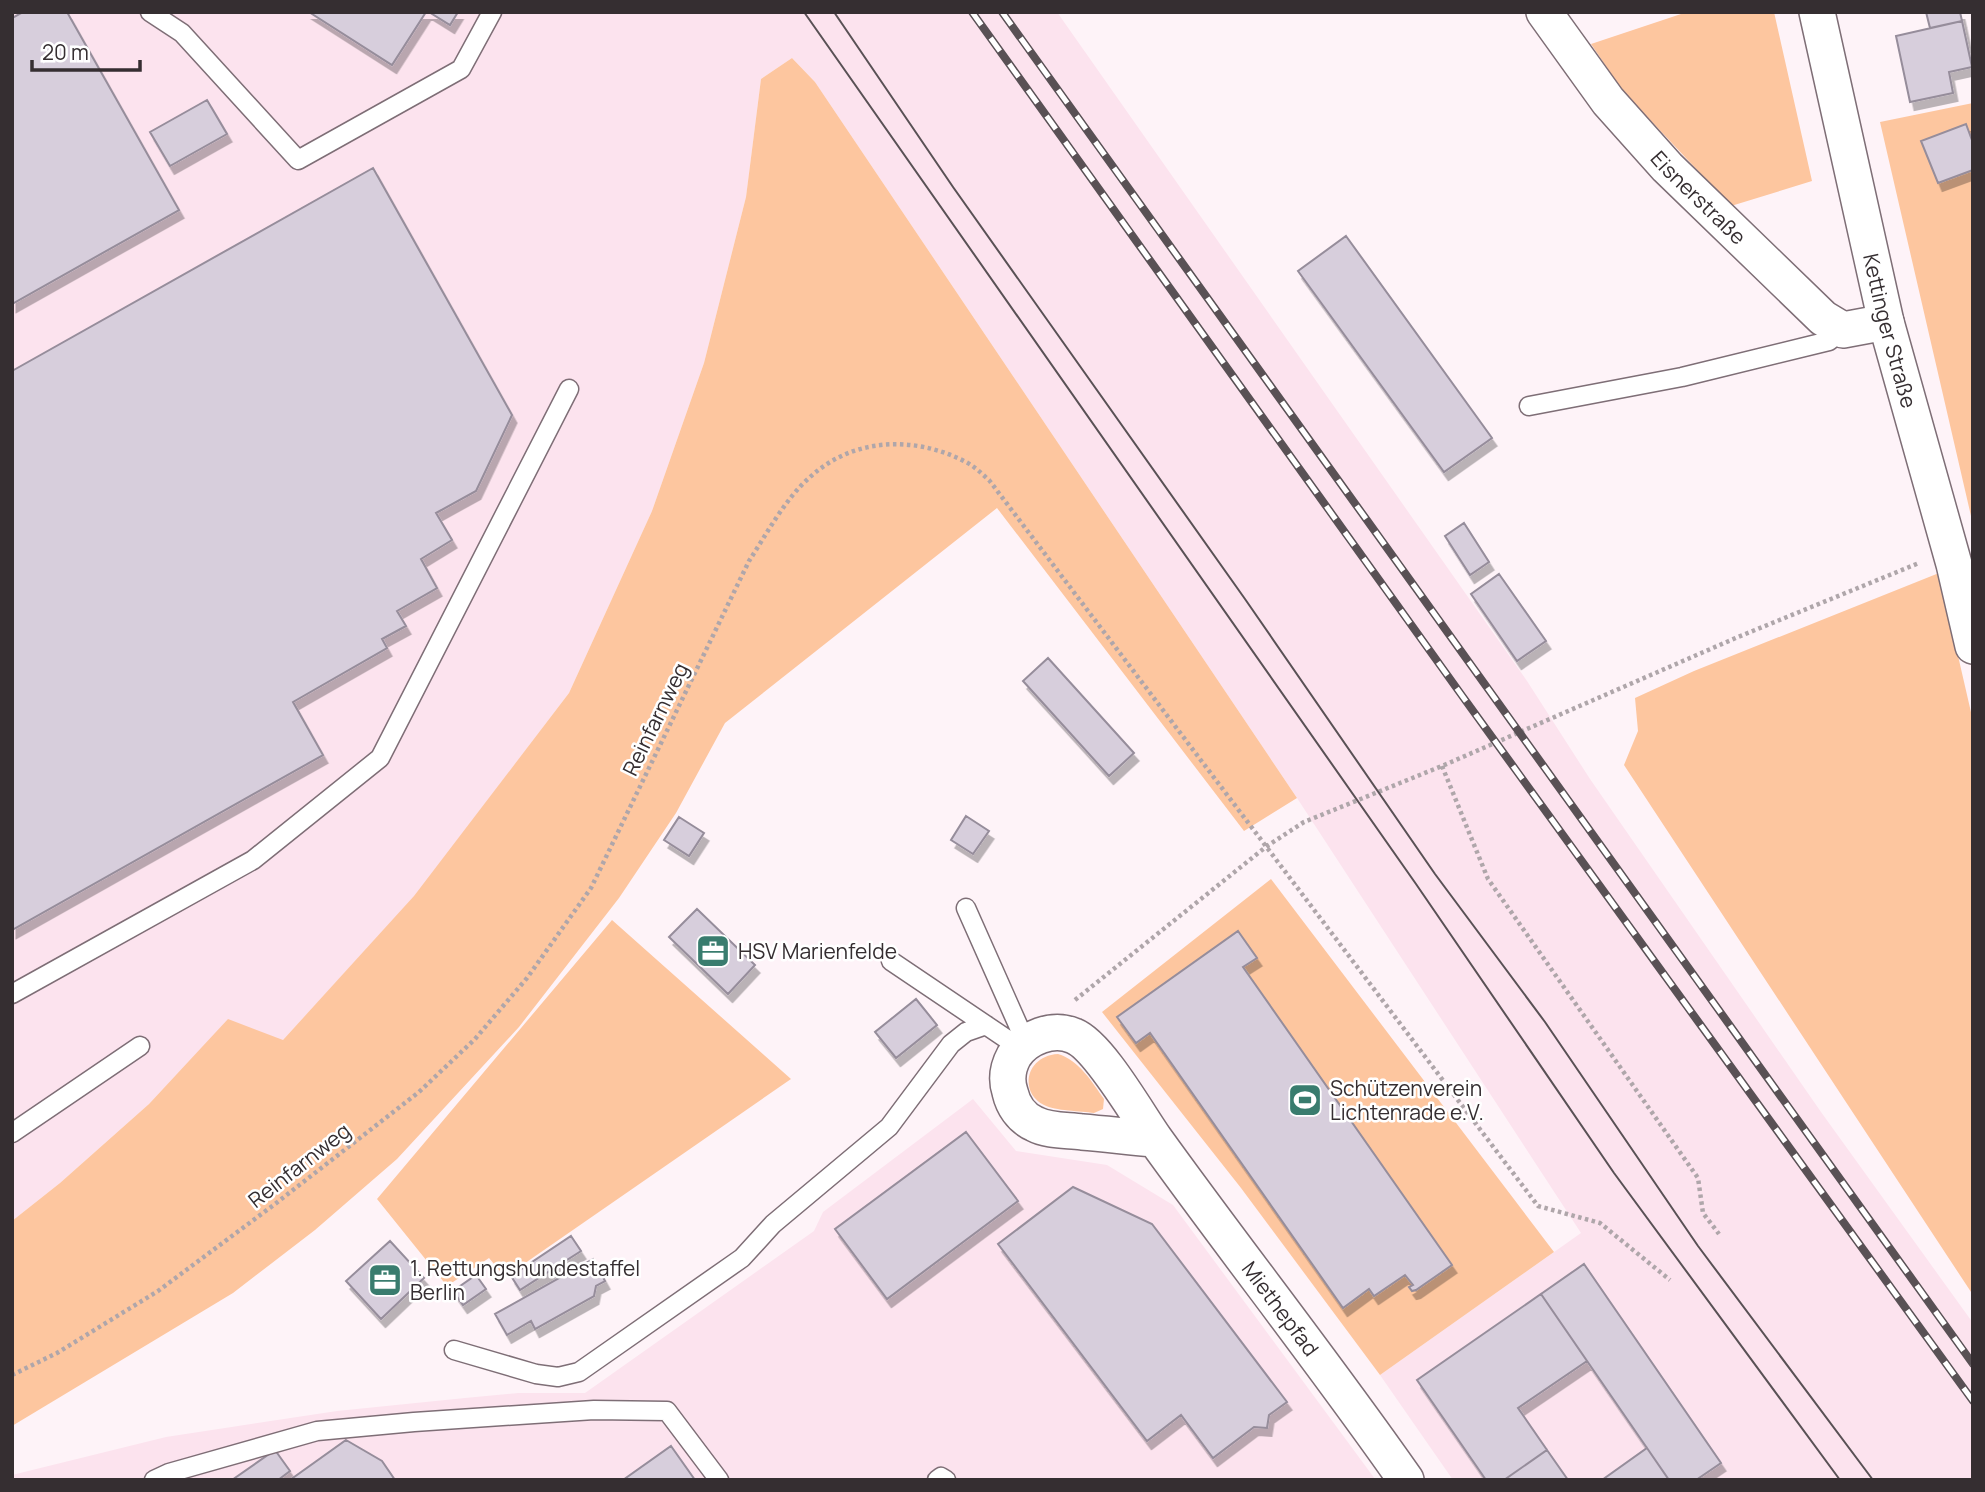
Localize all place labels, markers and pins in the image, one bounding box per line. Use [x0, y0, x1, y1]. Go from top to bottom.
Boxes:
office icon: HSV Marienfelde [694, 932, 732, 970]
place label: HSV Marienfelde [738, 937, 897, 965]
place label: Schützenverein Lichtenrade e.V. [1330, 1074, 1484, 1126]
sports icon: Schützenverein Lichtenrade e.V. [1286, 1081, 1324, 1119]
place label: 1. Rettungshundestaffel Berlin [410, 1254, 640, 1306]
office icon: 1. Rettungshundestaffel Berlin [366, 1261, 404, 1299]

